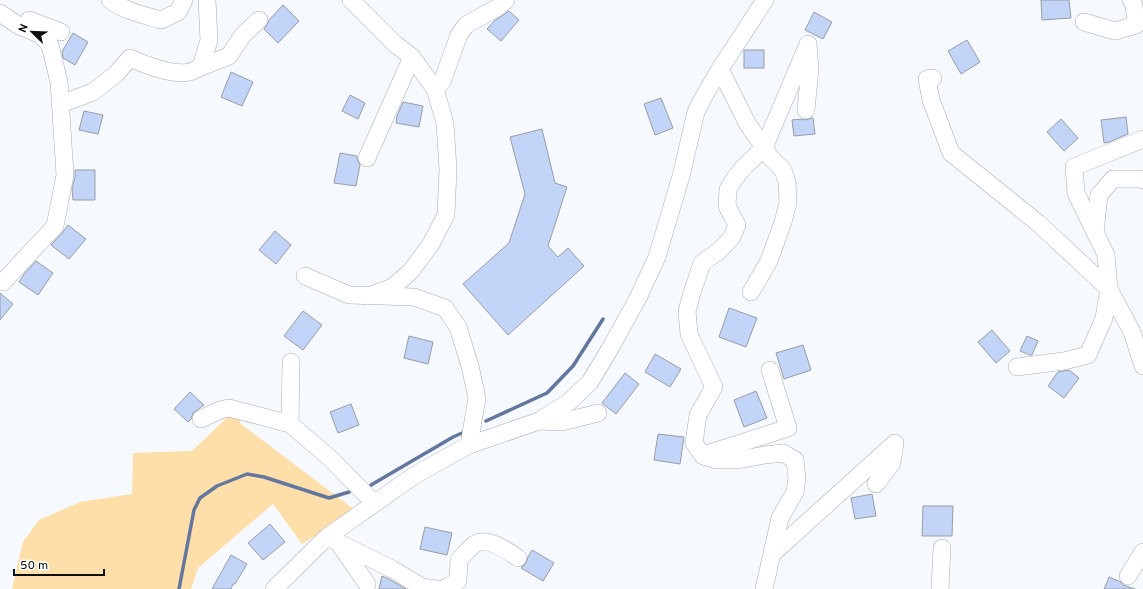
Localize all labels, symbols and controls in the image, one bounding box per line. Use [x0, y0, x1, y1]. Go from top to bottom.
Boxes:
north arrow [12, 12, 52, 52]
text: N [16, 22, 32, 35]
scale bar [14, 551, 104, 577]
text: 50 m [20, 558, 48, 574]

